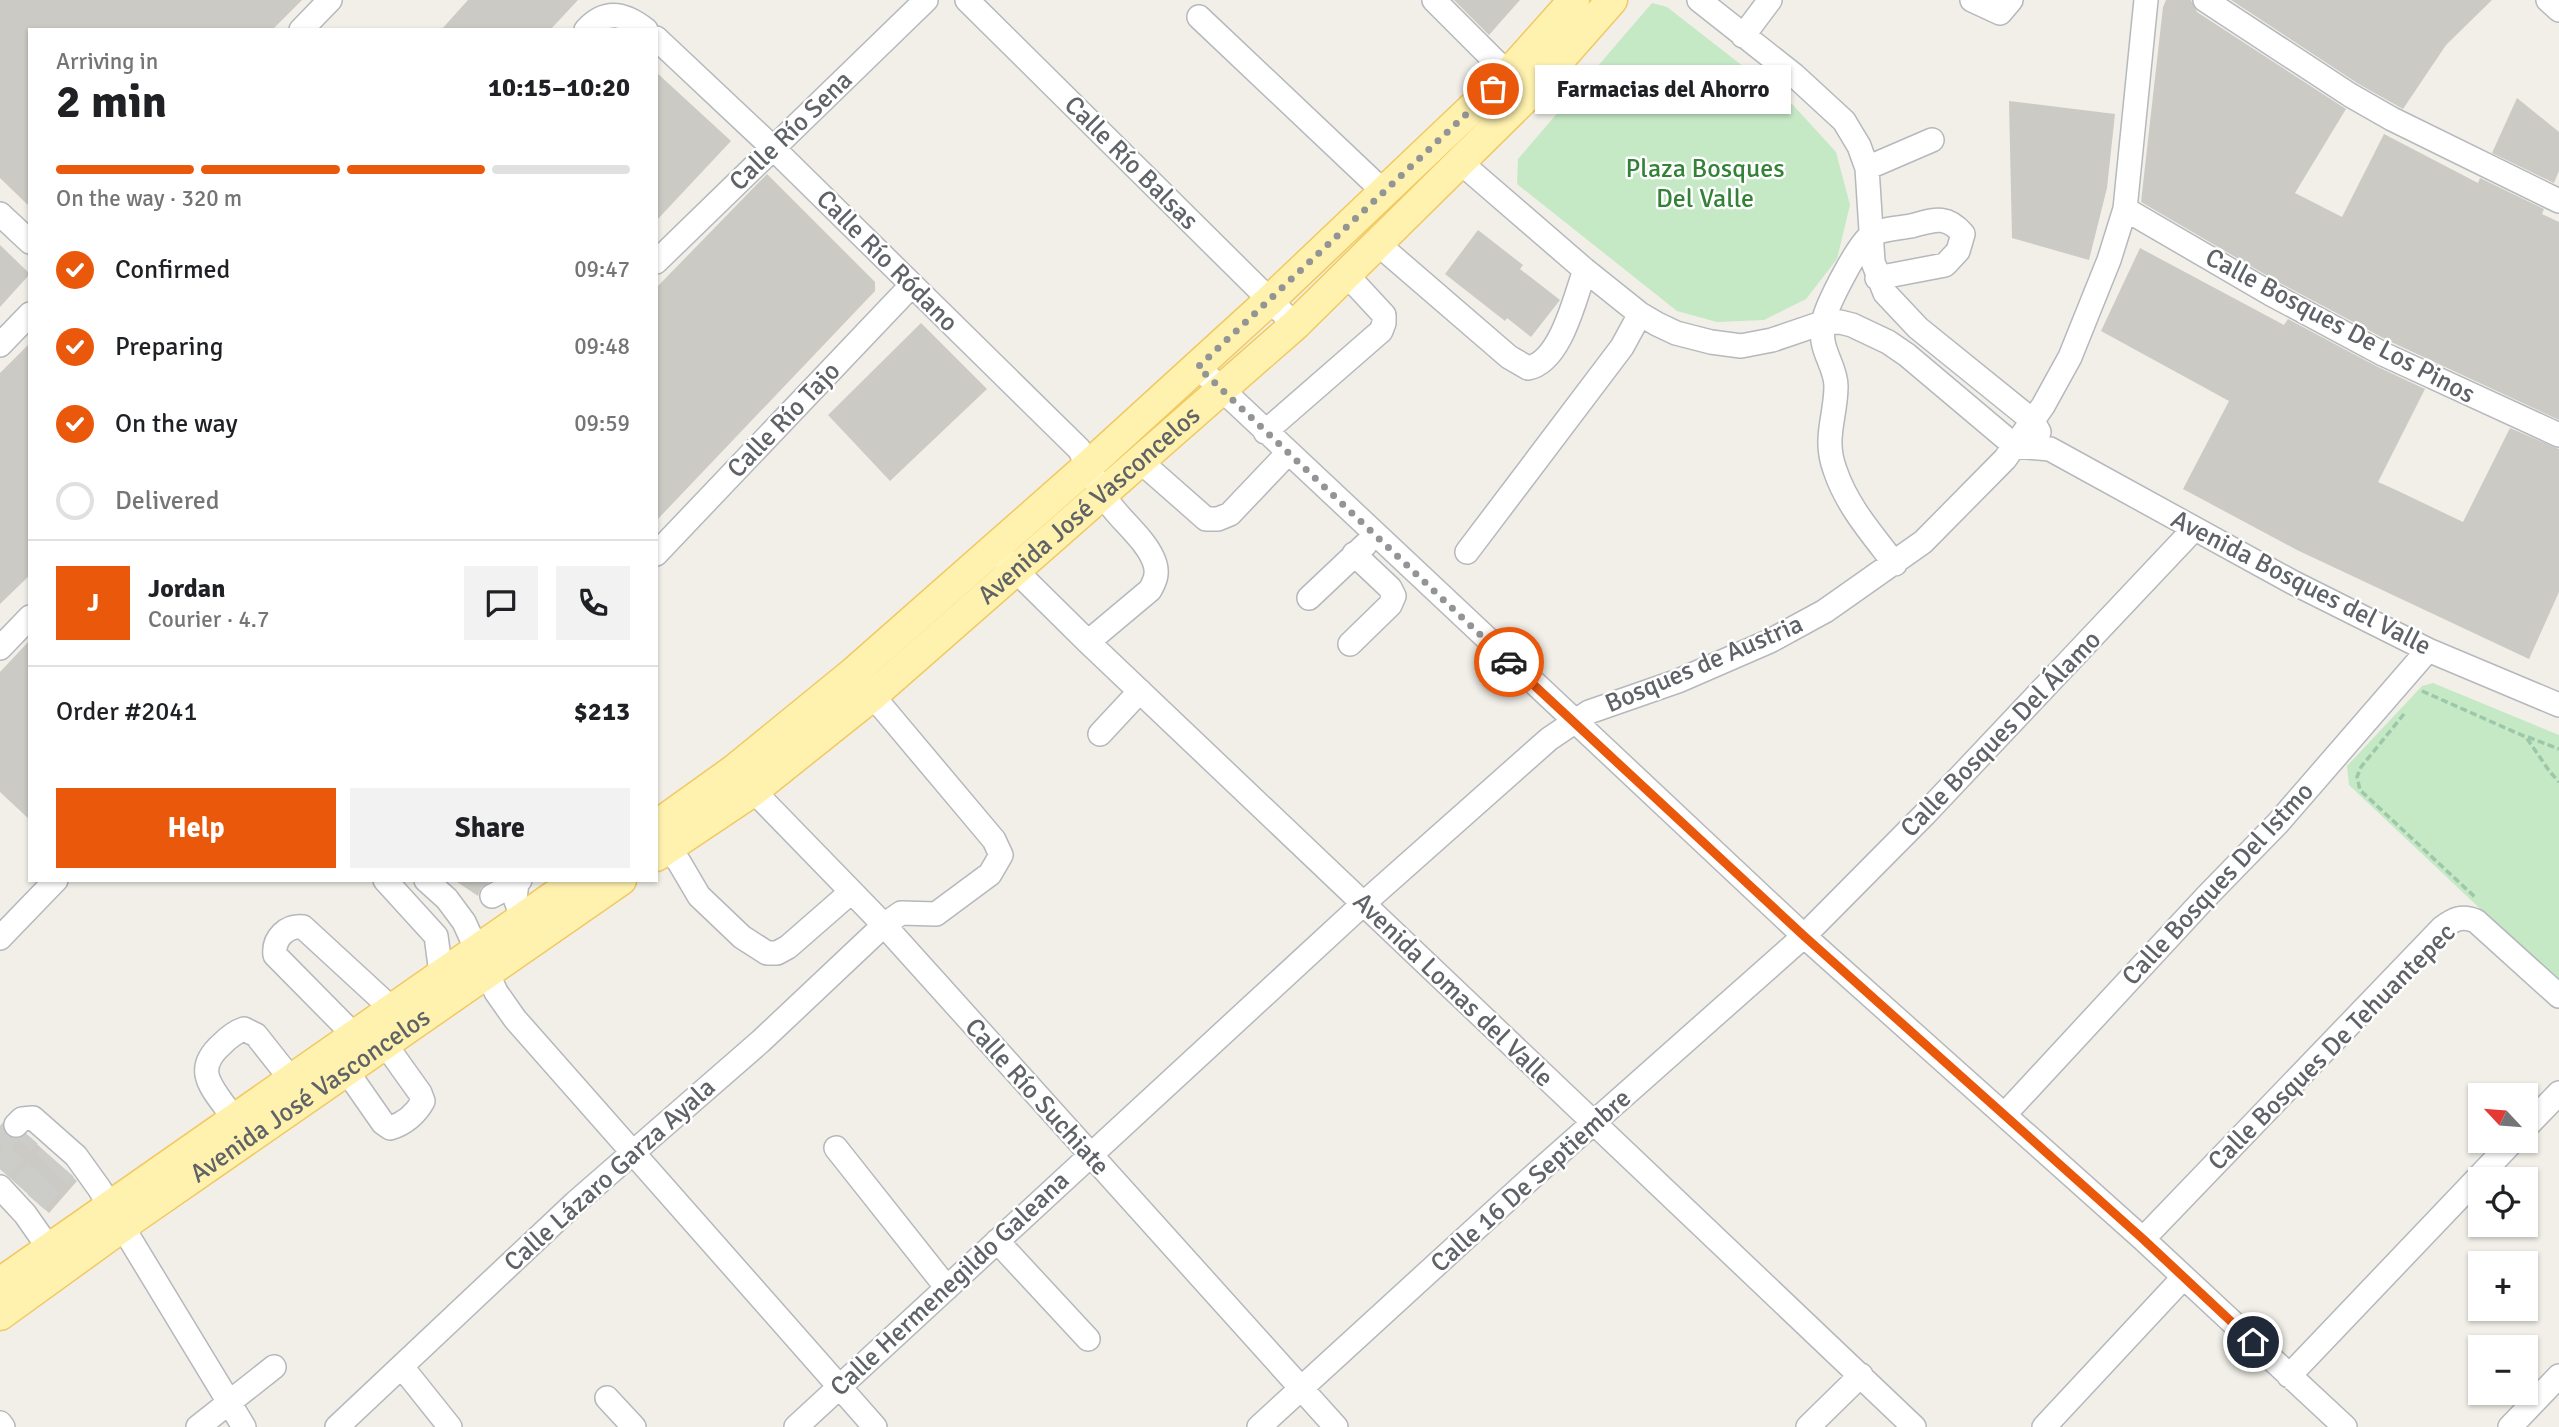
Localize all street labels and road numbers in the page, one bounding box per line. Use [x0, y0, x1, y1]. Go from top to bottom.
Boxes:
street label: Calle Río Sena [723, 64, 859, 198]
street label: Calle Río Balsas [1057, 89, 1205, 237]
street label: Calle Río Ródano [809, 183, 965, 339]
street label: Calle Bosques De Los Pinos [2200, 241, 2480, 411]
street label: Calle Río Tajo [721, 355, 847, 485]
street label: Avenida José Vasconcelos [972, 399, 1207, 611]
street label: Avenida Bosques del Valle [2166, 503, 2436, 663]
street label: Bosques de Austria [1600, 608, 1808, 720]
street label: Calle Bosques Del Álamo [1894, 624, 2108, 844]
street label: Calle Bosques Del Istmo [2115, 776, 2321, 992]
street label: Avenida Lomas del Valle [1346, 886, 1560, 1094]
street label: Calle Bosques De Tehuantepec [2202, 917, 2462, 1177]
street label: Avenida José Vasconcelos [184, 1001, 436, 1190]
street label: Calle Río Suchiate [958, 1012, 1116, 1182]
street label: Calle Lázaro Garza Ayala [498, 1072, 722, 1278]
street label: Calle 16 De Septiembre [1424, 1083, 1638, 1279]
street label: Calle Hermenegildo Galeana [824, 1165, 1076, 1403]

